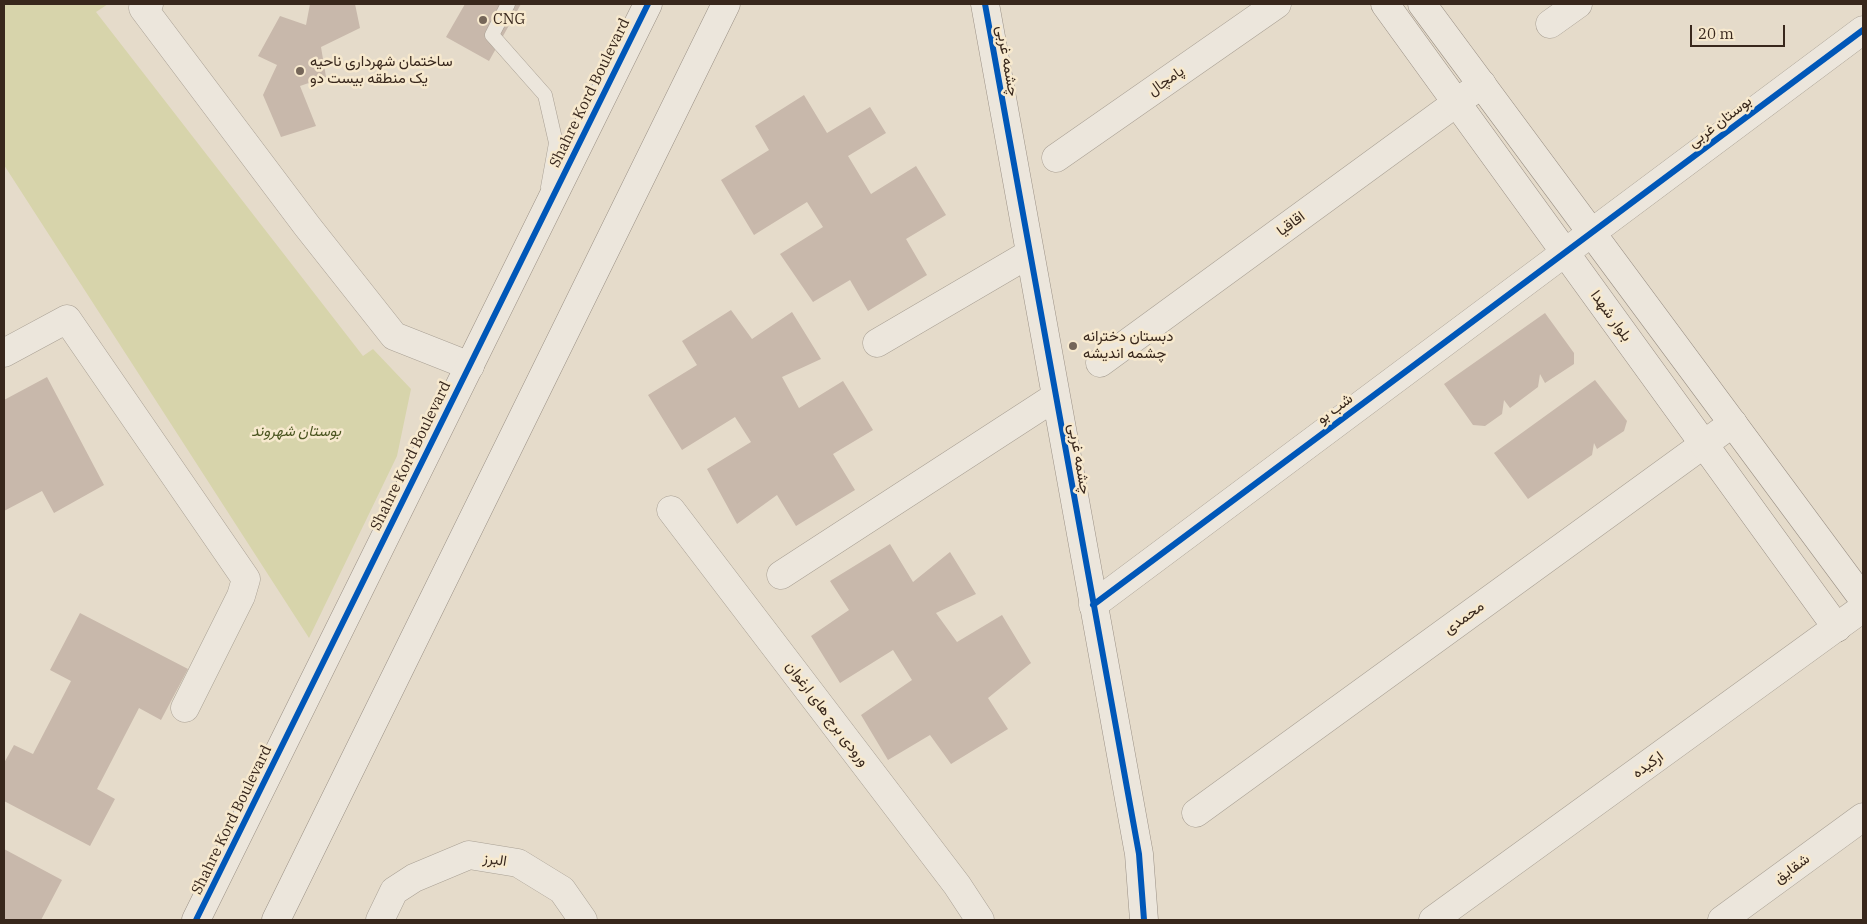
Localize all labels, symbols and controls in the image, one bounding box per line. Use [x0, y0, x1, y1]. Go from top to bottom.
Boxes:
place label: CNG [493, 11, 525, 29]
marker: CNG [477, 14, 489, 26]
street label: Shahre Kord Boulevard [546, 15, 634, 171]
scale bar [1692, 15, 1787, 47]
street label: چشمه غربی [992, 24, 1022, 98]
text: 20 m [1698, 24, 1734, 43]
place label: ساختمان شهرداری ناحیه یک منطقه بیست دو [310, 53, 453, 88]
street label: پامچال [1144, 62, 1188, 100]
marker: ساختمان شهرداری ناحیه یک منطقه بیست دو [294, 65, 306, 77]
street label: بوستان غربی [1685, 92, 1755, 152]
street label: اقاقیا [1273, 208, 1309, 240]
street label: بلوار شهدا [1586, 287, 1636, 345]
place label: دبستان دخترانه چشمه اندیشه [1083, 328, 1173, 363]
marker: دبستان دخترانه چشمه اندیشه [1067, 340, 1079, 352]
street label: Shahre Kord Boulevard [367, 378, 455, 534]
street label: شب بو [1313, 390, 1357, 428]
street label: چشمه غربی [1064, 422, 1094, 496]
park label: بوستان شهروند [251, 423, 341, 441]
street label: محمدی [1440, 597, 1488, 639]
street label: ورودی برج های ارغوان [782, 658, 872, 770]
street label: Shahre Kord Boulevard [188, 742, 276, 898]
street label: ارکیده [1629, 748, 1667, 782]
street label: البرز [482, 849, 508, 871]
street label: شقایق [1771, 850, 1813, 888]

